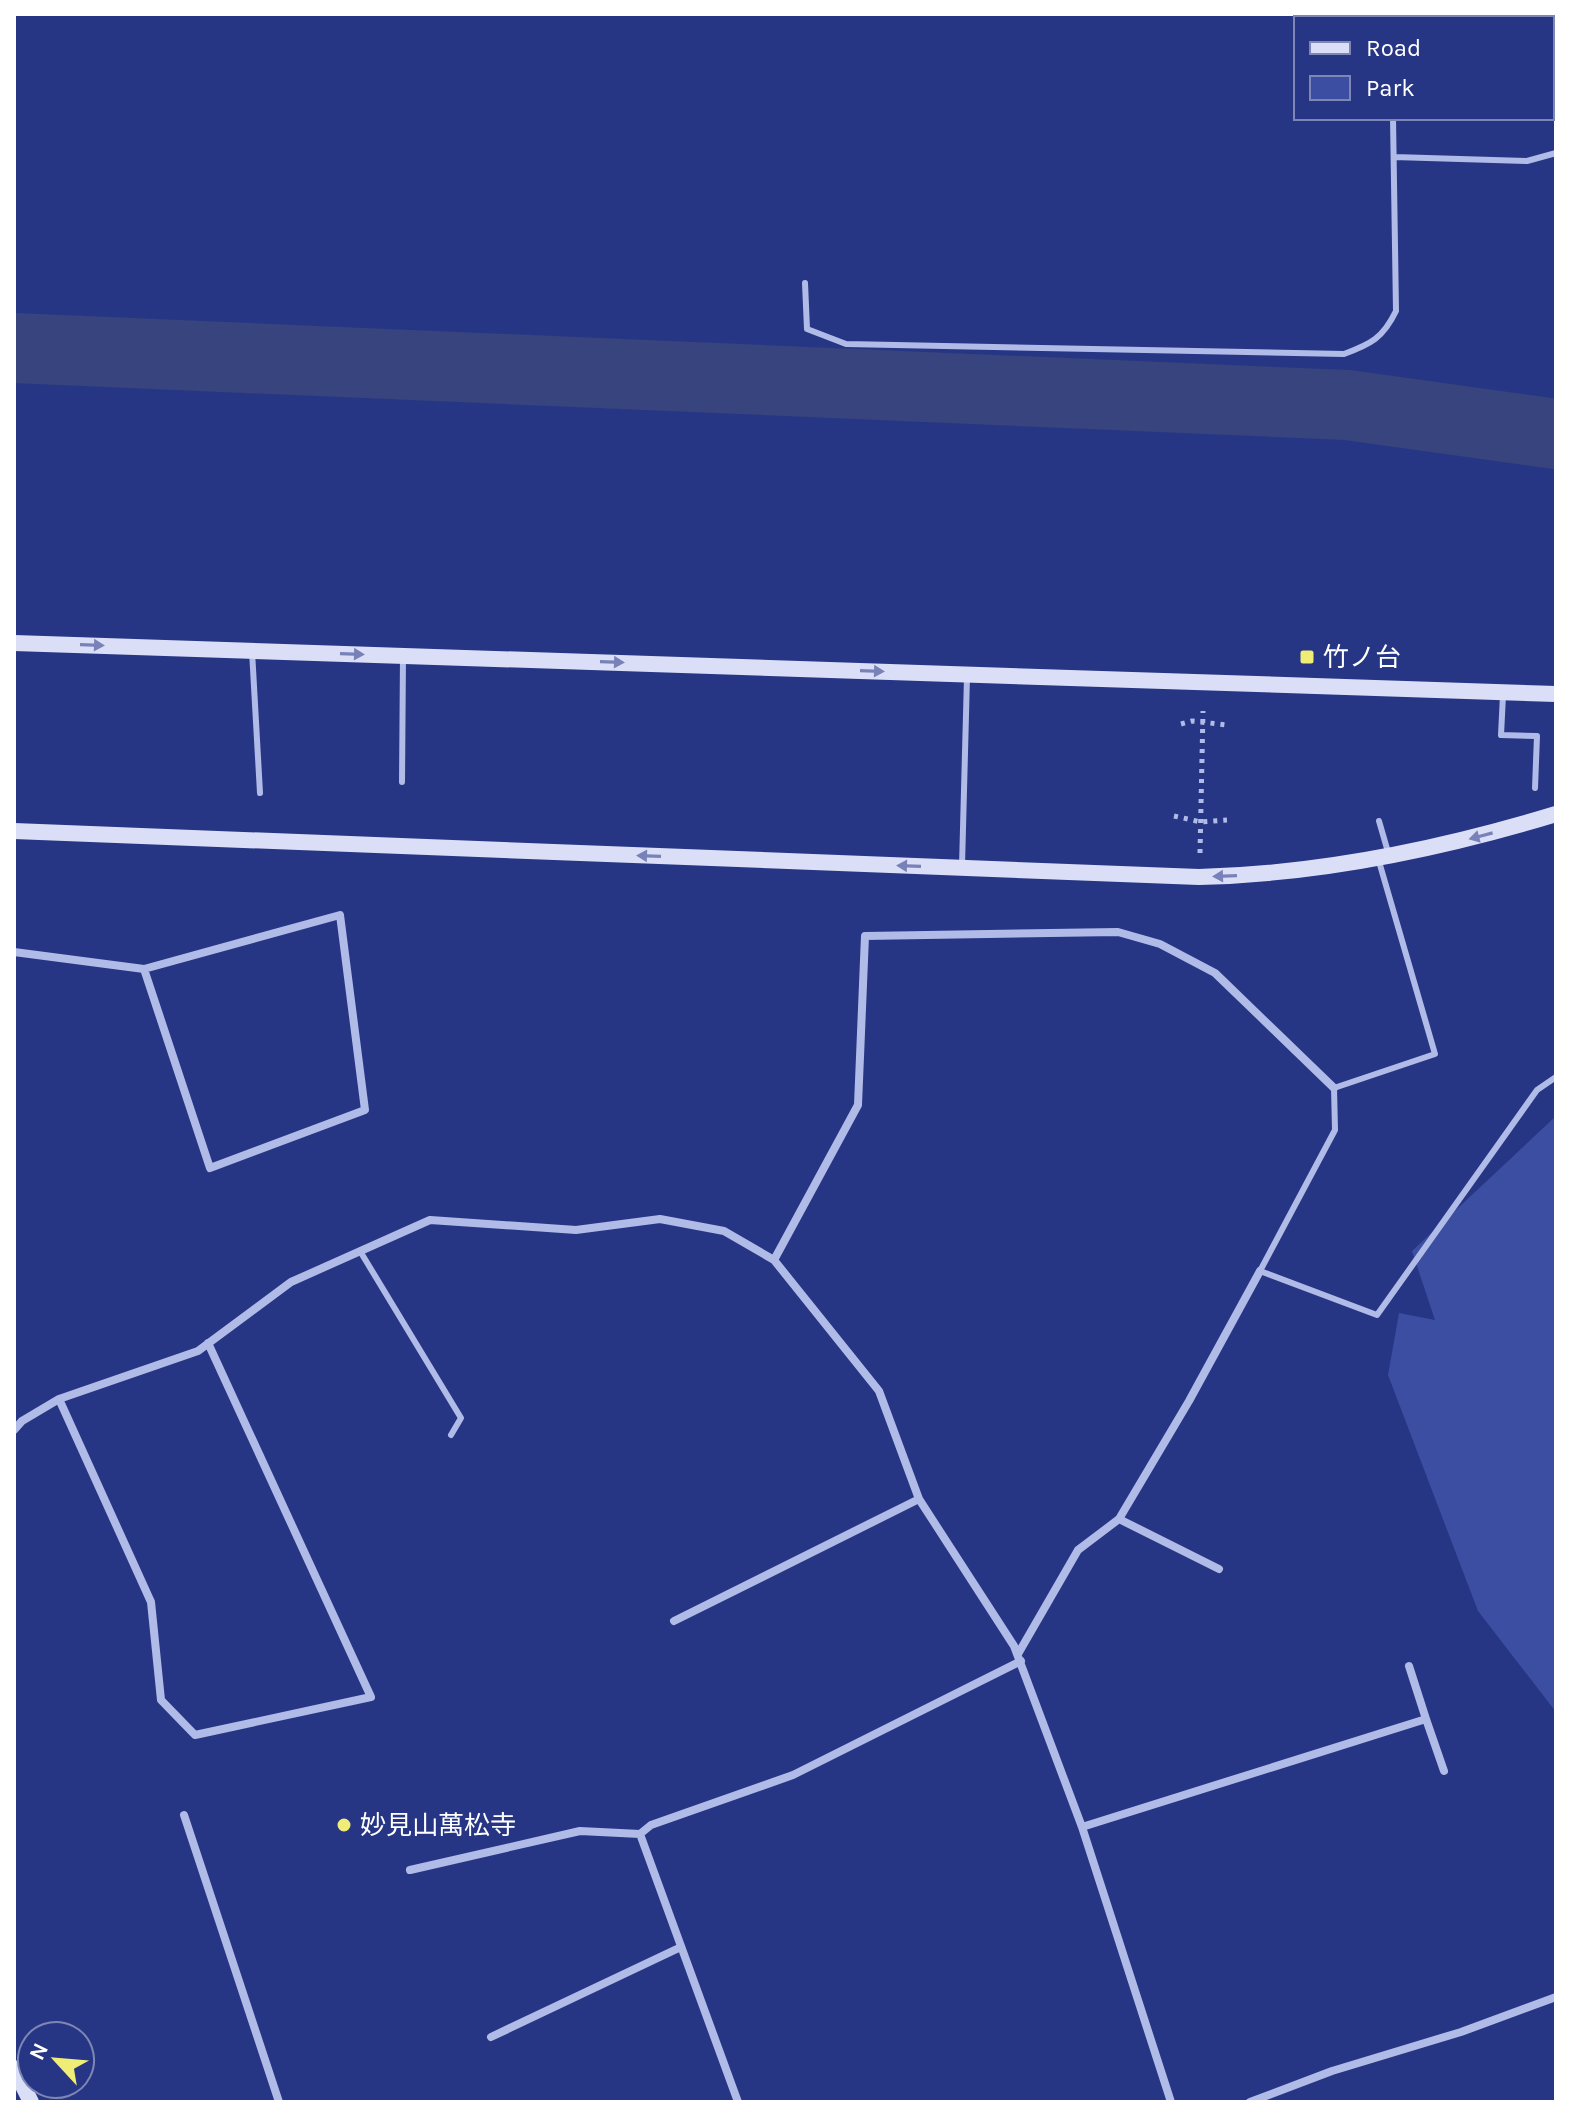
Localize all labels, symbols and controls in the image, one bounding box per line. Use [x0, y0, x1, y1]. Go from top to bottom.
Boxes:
legend [1294, 16, 1554, 120]
text: Road [1366, 34, 1421, 62]
text: Park [1366, 74, 1415, 102]
one-way arrow [80, 639, 105, 652]
place label: 竹ノ台 [1323, 642, 1401, 673]
one-way arrow [340, 648, 365, 661]
marker: 竹ノ台 [1298, 648, 1316, 666]
one-way arrow [600, 656, 625, 669]
one-way arrow [860, 664, 885, 677]
one-way arrow [1469, 831, 1494, 843]
one-way arrow [636, 850, 661, 863]
one-way arrow [896, 860, 921, 873]
one-way arrow [1212, 870, 1237, 883]
place label: 妙見山萬松寺 [360, 1810, 516, 1841]
marker: 妙見山萬松寺 [335, 1816, 353, 1834]
north arrow [16, 2020, 96, 2100]
text: N [24, 2039, 54, 2064]

